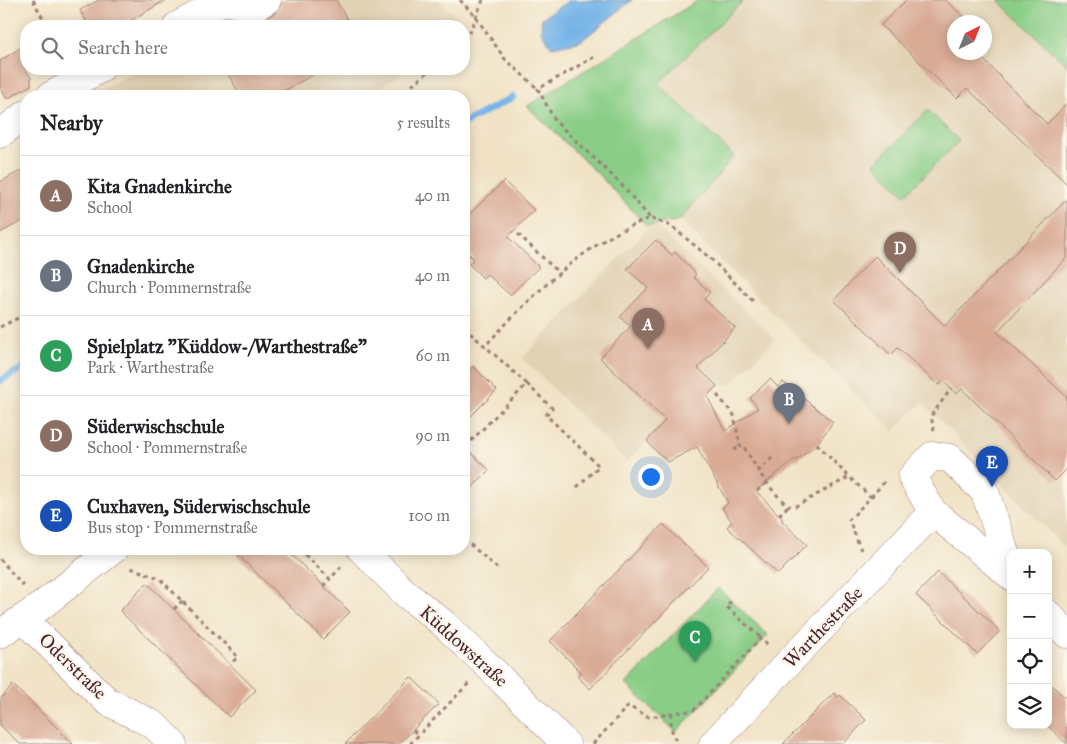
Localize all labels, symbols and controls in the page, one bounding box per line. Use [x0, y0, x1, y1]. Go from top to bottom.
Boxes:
north arrow [947, 15, 992, 60]
search box [20, 20, 470, 75]
icon: search [38, 34, 66, 62]
text: Search here [78, 36, 168, 59]
text: Nearby [40, 110, 103, 136]
text: 5 results [396, 113, 450, 132]
text: Kita Gnadenkirche [87, 175, 232, 198]
text: A [51, 186, 61, 205]
text: 40 m [415, 186, 450, 205]
text: School [87, 198, 132, 217]
pin: D [884, 232, 916, 273]
text: Gnadenkirche [87, 255, 194, 278]
text: B [51, 266, 61, 285]
text: 40 m [415, 266, 450, 285]
text: Church · Pommernstraße [87, 278, 251, 297]
pin: A [632, 308, 664, 349]
text: Spielplatz "Küddow-/Warthestraße" [87, 335, 367, 358]
text: C [51, 346, 61, 365]
text: 60 m [416, 346, 450, 365]
text: Park · Warthestraße [87, 358, 214, 377]
pin: B [773, 383, 805, 424]
text: Süderwischschule [87, 415, 224, 438]
text: D [50, 426, 62, 445]
text: 90 m [415, 426, 450, 445]
text: School · Pommernstraße [87, 438, 247, 457]
pin: E [976, 446, 1008, 487]
your location [638, 464, 664, 490]
text: Cuxhaven, Süderwischschule [87, 495, 310, 518]
text: E [50, 506, 62, 525]
text: 100 m [408, 506, 450, 525]
text: Bus stop · Pommernstraße [87, 518, 258, 537]
map controls [1007, 549, 1052, 729]
button: + [1007, 549, 1052, 594]
street label: Warthestraße [779, 582, 867, 672]
button: − [1007, 594, 1052, 639]
street label: Küddowstraße [415, 600, 513, 692]
pin: C [679, 621, 711, 662]
street label: Oderstraße [34, 628, 112, 704]
button: locate [1007, 639, 1052, 684]
button: layers [1007, 684, 1052, 729]

